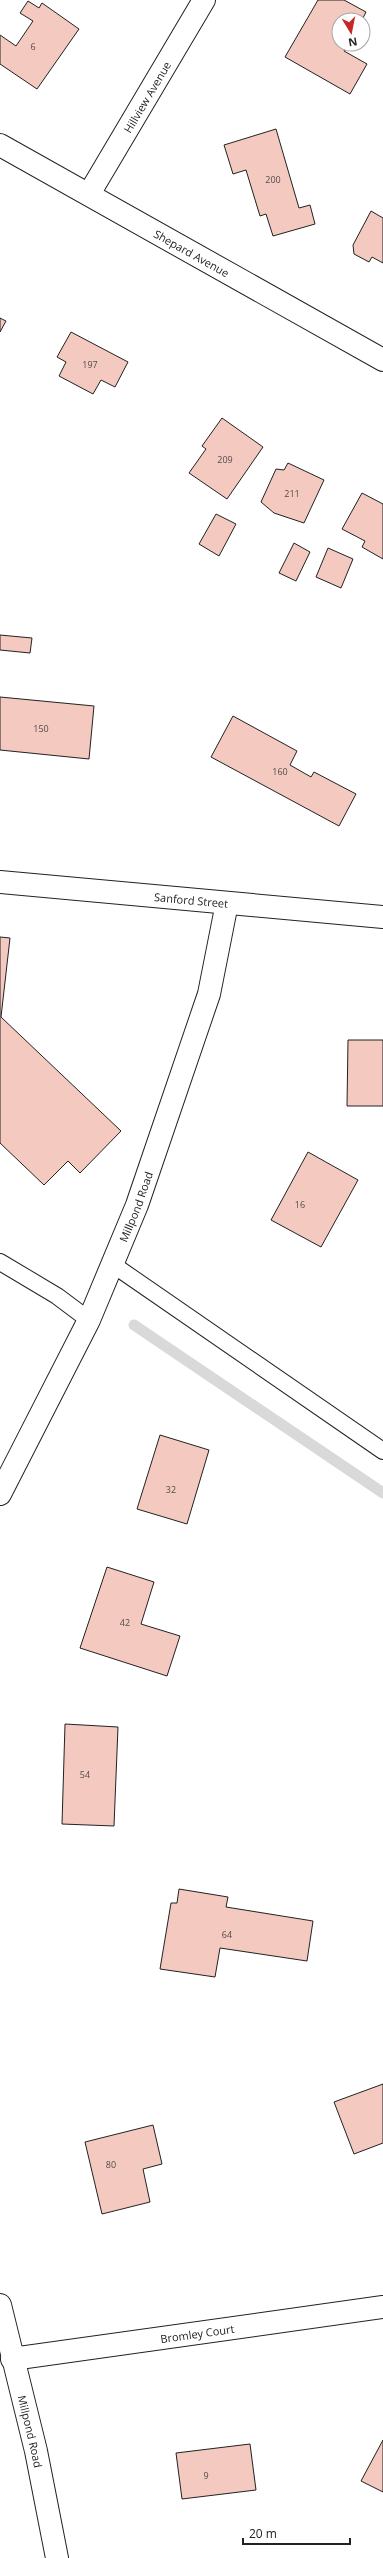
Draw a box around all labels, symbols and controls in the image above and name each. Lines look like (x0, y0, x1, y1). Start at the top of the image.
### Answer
north arrow (331, 12, 371, 52)
text: N (347, 34, 359, 51)
house number: 6 (30, 40, 36, 53)
street label: Hillview Avenue (120, 58, 174, 135)
house number: 200 (265, 173, 281, 186)
street label: Shepard Avenue (151, 226, 232, 280)
house number: 197 (82, 358, 98, 371)
house number: 209 (217, 453, 233, 466)
house number: 211 (284, 487, 300, 500)
house number: 150 (33, 722, 49, 735)
house number: 160 (272, 765, 288, 778)
street label: Sanford Street (154, 889, 229, 910)
street label: Millpond Road (115, 1169, 155, 1244)
house number: 16 (295, 1198, 305, 1211)
house number: 32 (166, 1483, 176, 1496)
house number: 42 (120, 1616, 130, 1629)
house number: 54 (80, 1768, 90, 1781)
house number: 64 (222, 1928, 232, 1941)
house number: 80 (106, 2158, 116, 2171)
street label: Bromley Court (159, 2320, 235, 2346)
street label: Millpond Road (15, 2393, 47, 2469)
house number: 9 (203, 2469, 209, 2482)
scale bar (243, 2520, 350, 2546)
text: 20 m (249, 2525, 277, 2542)

